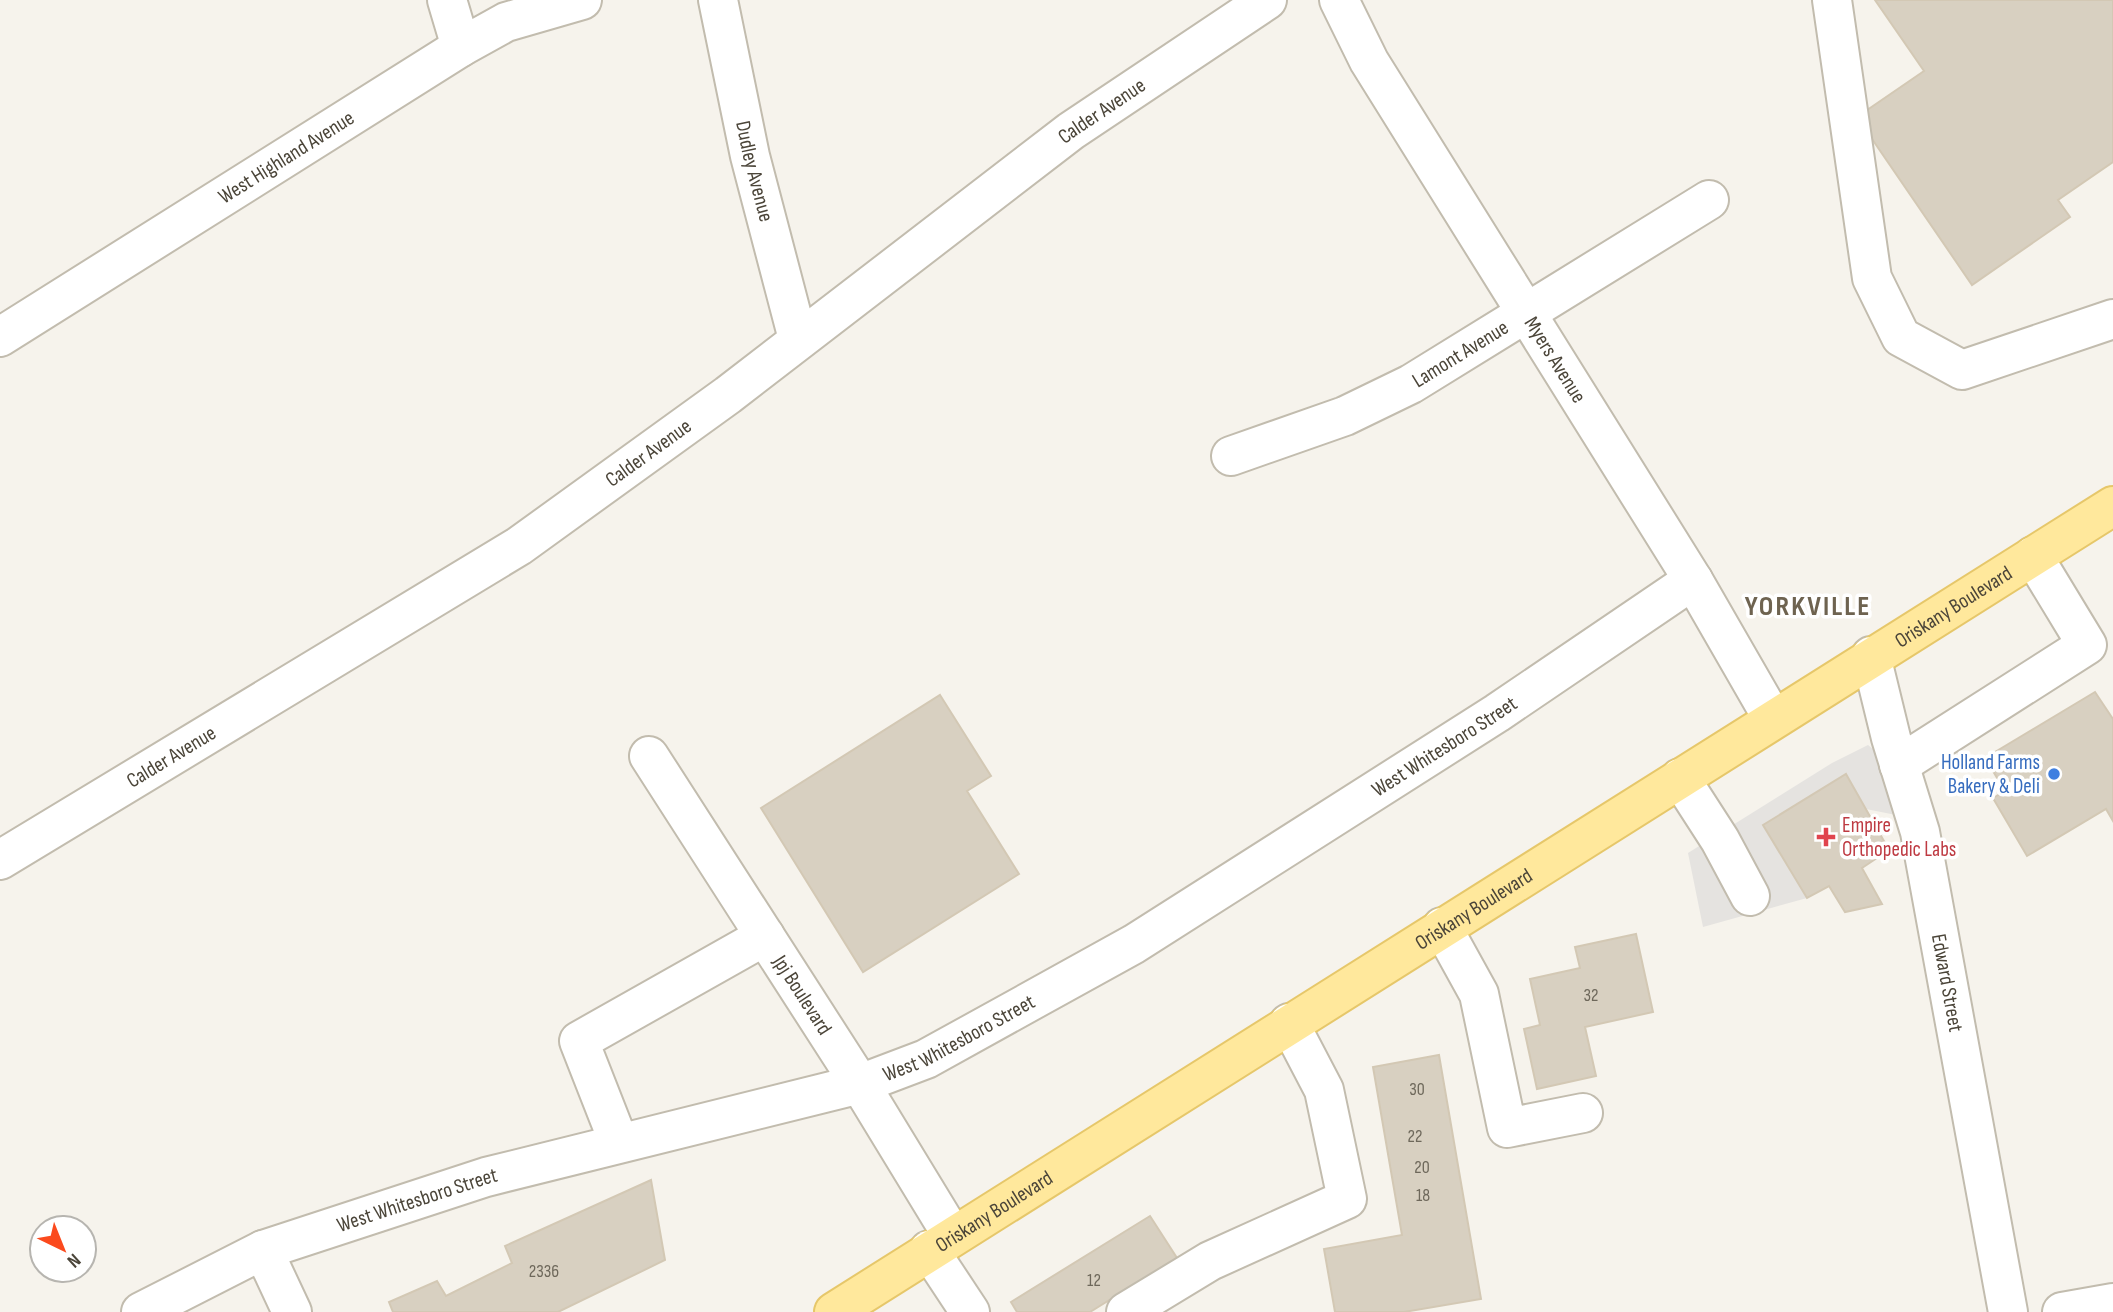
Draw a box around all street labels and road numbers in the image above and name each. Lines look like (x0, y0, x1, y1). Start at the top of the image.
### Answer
street label: Calder Avenue (1053, 72, 1150, 149)
street label: West Highland Avenue (214, 105, 359, 209)
street label: Dudley Avenue (731, 118, 779, 224)
street label: Myers Avenue (1519, 312, 1592, 407)
street label: Lamont Avenue (1408, 315, 1513, 393)
street label: Calder Avenue (600, 413, 696, 492)
street label: Oriskany Boulevard (1890, 560, 2017, 653)
street label: West Whitesboro Street (1367, 691, 1522, 802)
street label: Calder Avenue (122, 720, 220, 793)
street label: Oriskany Boulevard (1410, 863, 1537, 955)
street label: Edward Street (1926, 932, 1969, 1034)
street label: Jpj Boulevard (767, 950, 837, 1039)
street label: West Whitesboro Street (879, 989, 1039, 1087)
street label: West Whitesboro Street (334, 1162, 500, 1237)
street label: Oriskany Boulevard (931, 1165, 1057, 1257)

